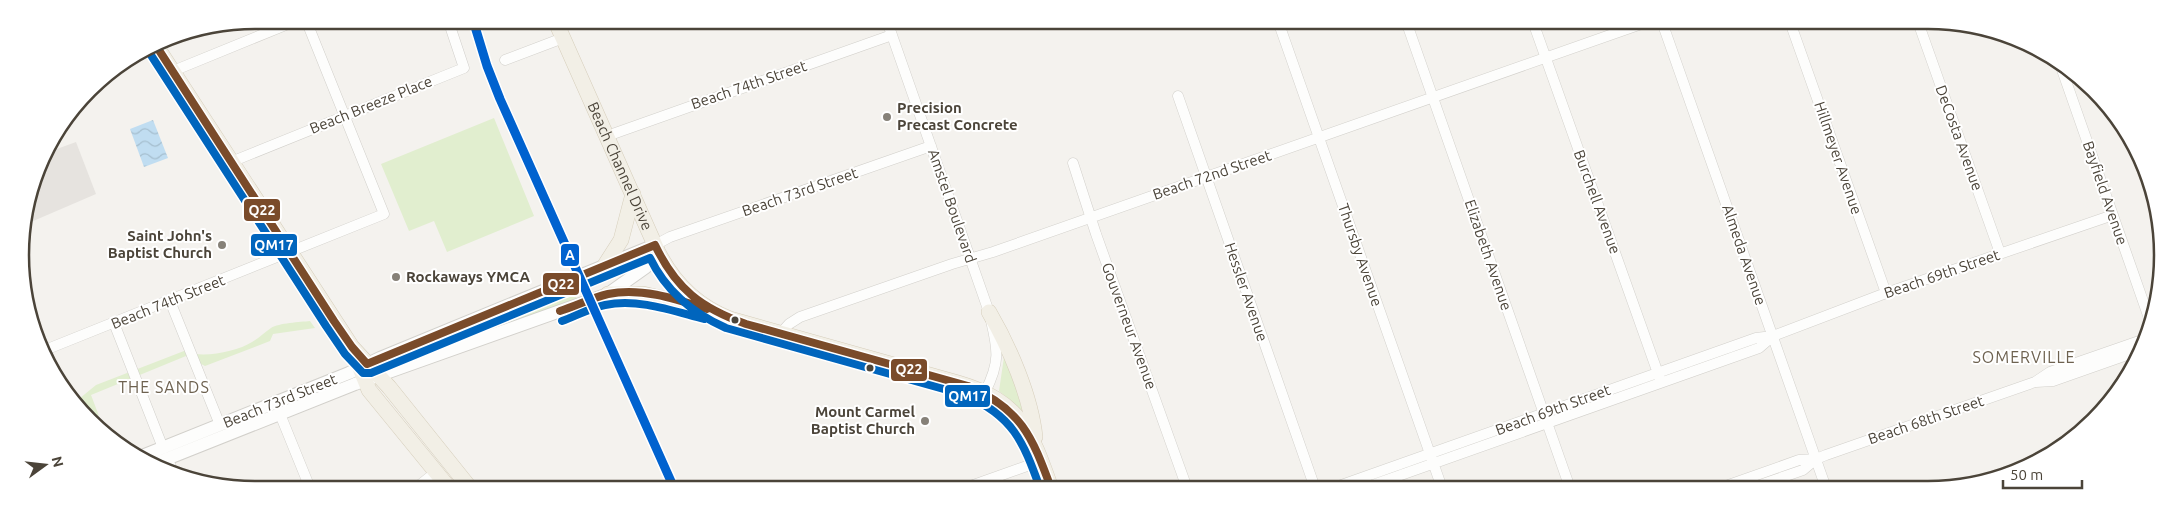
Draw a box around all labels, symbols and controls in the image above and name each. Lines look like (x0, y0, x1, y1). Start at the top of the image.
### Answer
street label: Beach 74th Street (689, 57, 809, 112)
street label: Beach Breeze Place (307, 72, 435, 137)
street label: DeCosta Avenue (1933, 83, 1986, 193)
street label: Beach Channel Drive (585, 99, 656, 233)
place label: Precision Precast Concrete (897, 99, 1018, 133)
street label: Hillmeyer Avenue (1811, 99, 1866, 217)
marker: Precision Precast Concrete (881, 111, 893, 123)
street label: Bayfield Avenue (2080, 139, 2131, 247)
street label: Beach 72nd Street (1150, 146, 1273, 203)
street label: Amstel Boulevard (925, 147, 980, 265)
street label: Burchell Avenue (1571, 148, 1624, 256)
street label: Beach 73rd Street (740, 164, 860, 219)
street label: Elizabeth Avenue (1462, 197, 1515, 312)
line badge: Q22 (243, 198, 281, 222)
street label: Thursby Avenue (1335, 201, 1386, 308)
text: Q22 (249, 202, 276, 218)
street label: Almeda Avenue (1719, 202, 1770, 307)
place label: Saint John's Baptist Church (108, 227, 212, 261)
line badge: QM17 (250, 233, 298, 257)
text: QM17 (254, 237, 294, 253)
marker: Saint John's Baptist Church (216, 239, 228, 251)
street label: Hessler Avenue (1222, 240, 1271, 344)
line badge: A (560, 243, 580, 267)
street label: Beach 69th Street (1882, 246, 2002, 301)
text: A (565, 247, 575, 263)
street label: Gouverneur Avenue (1099, 260, 1160, 391)
place label: Rockaways YMCA (406, 268, 530, 285)
street label: Beach 74th Street (108, 271, 227, 332)
marker: Rockaways YMCA (390, 271, 402, 283)
line badge: Q22 (542, 272, 580, 296)
text: Q22 (548, 276, 575, 292)
unlabelled marker (730, 315, 740, 325)
district label: SOMERVILLE (1972, 348, 2076, 366)
line badge: Q22 (890, 358, 928, 382)
text: Q22 (896, 361, 923, 377)
unlabelled marker (865, 363, 875, 373)
street label: Beach 73rd Street (220, 370, 339, 431)
district label: THE SANDS (118, 378, 210, 396)
street label: Beach 69th Street (1493, 381, 1613, 438)
line badge: QM17 (944, 384, 991, 408)
text: QM17 (948, 388, 988, 404)
street label: Beach 68th Street (1866, 392, 1986, 447)
place label: Mount Carmel Baptist Church (811, 403, 915, 437)
marker: Mount Carmel Baptist Church (919, 415, 931, 427)
north arrow (20, 440, 70, 490)
text: N (48, 455, 67, 469)
scale bar (2003, 458, 2082, 490)
text: 50 m (2010, 466, 2043, 483)

